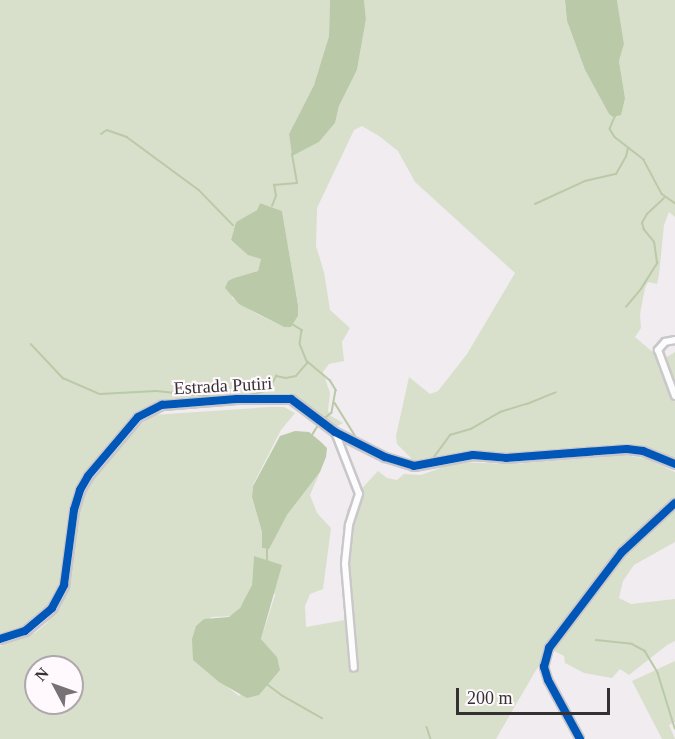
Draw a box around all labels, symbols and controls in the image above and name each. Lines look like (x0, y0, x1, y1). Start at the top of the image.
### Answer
street label: Estrada Putiri (173, 373, 273, 399)
north arrow (24, 655, 84, 715)
text: N (31, 664, 52, 684)
scale bar (459, 676, 614, 714)
text: 200 m (467, 688, 513, 708)

